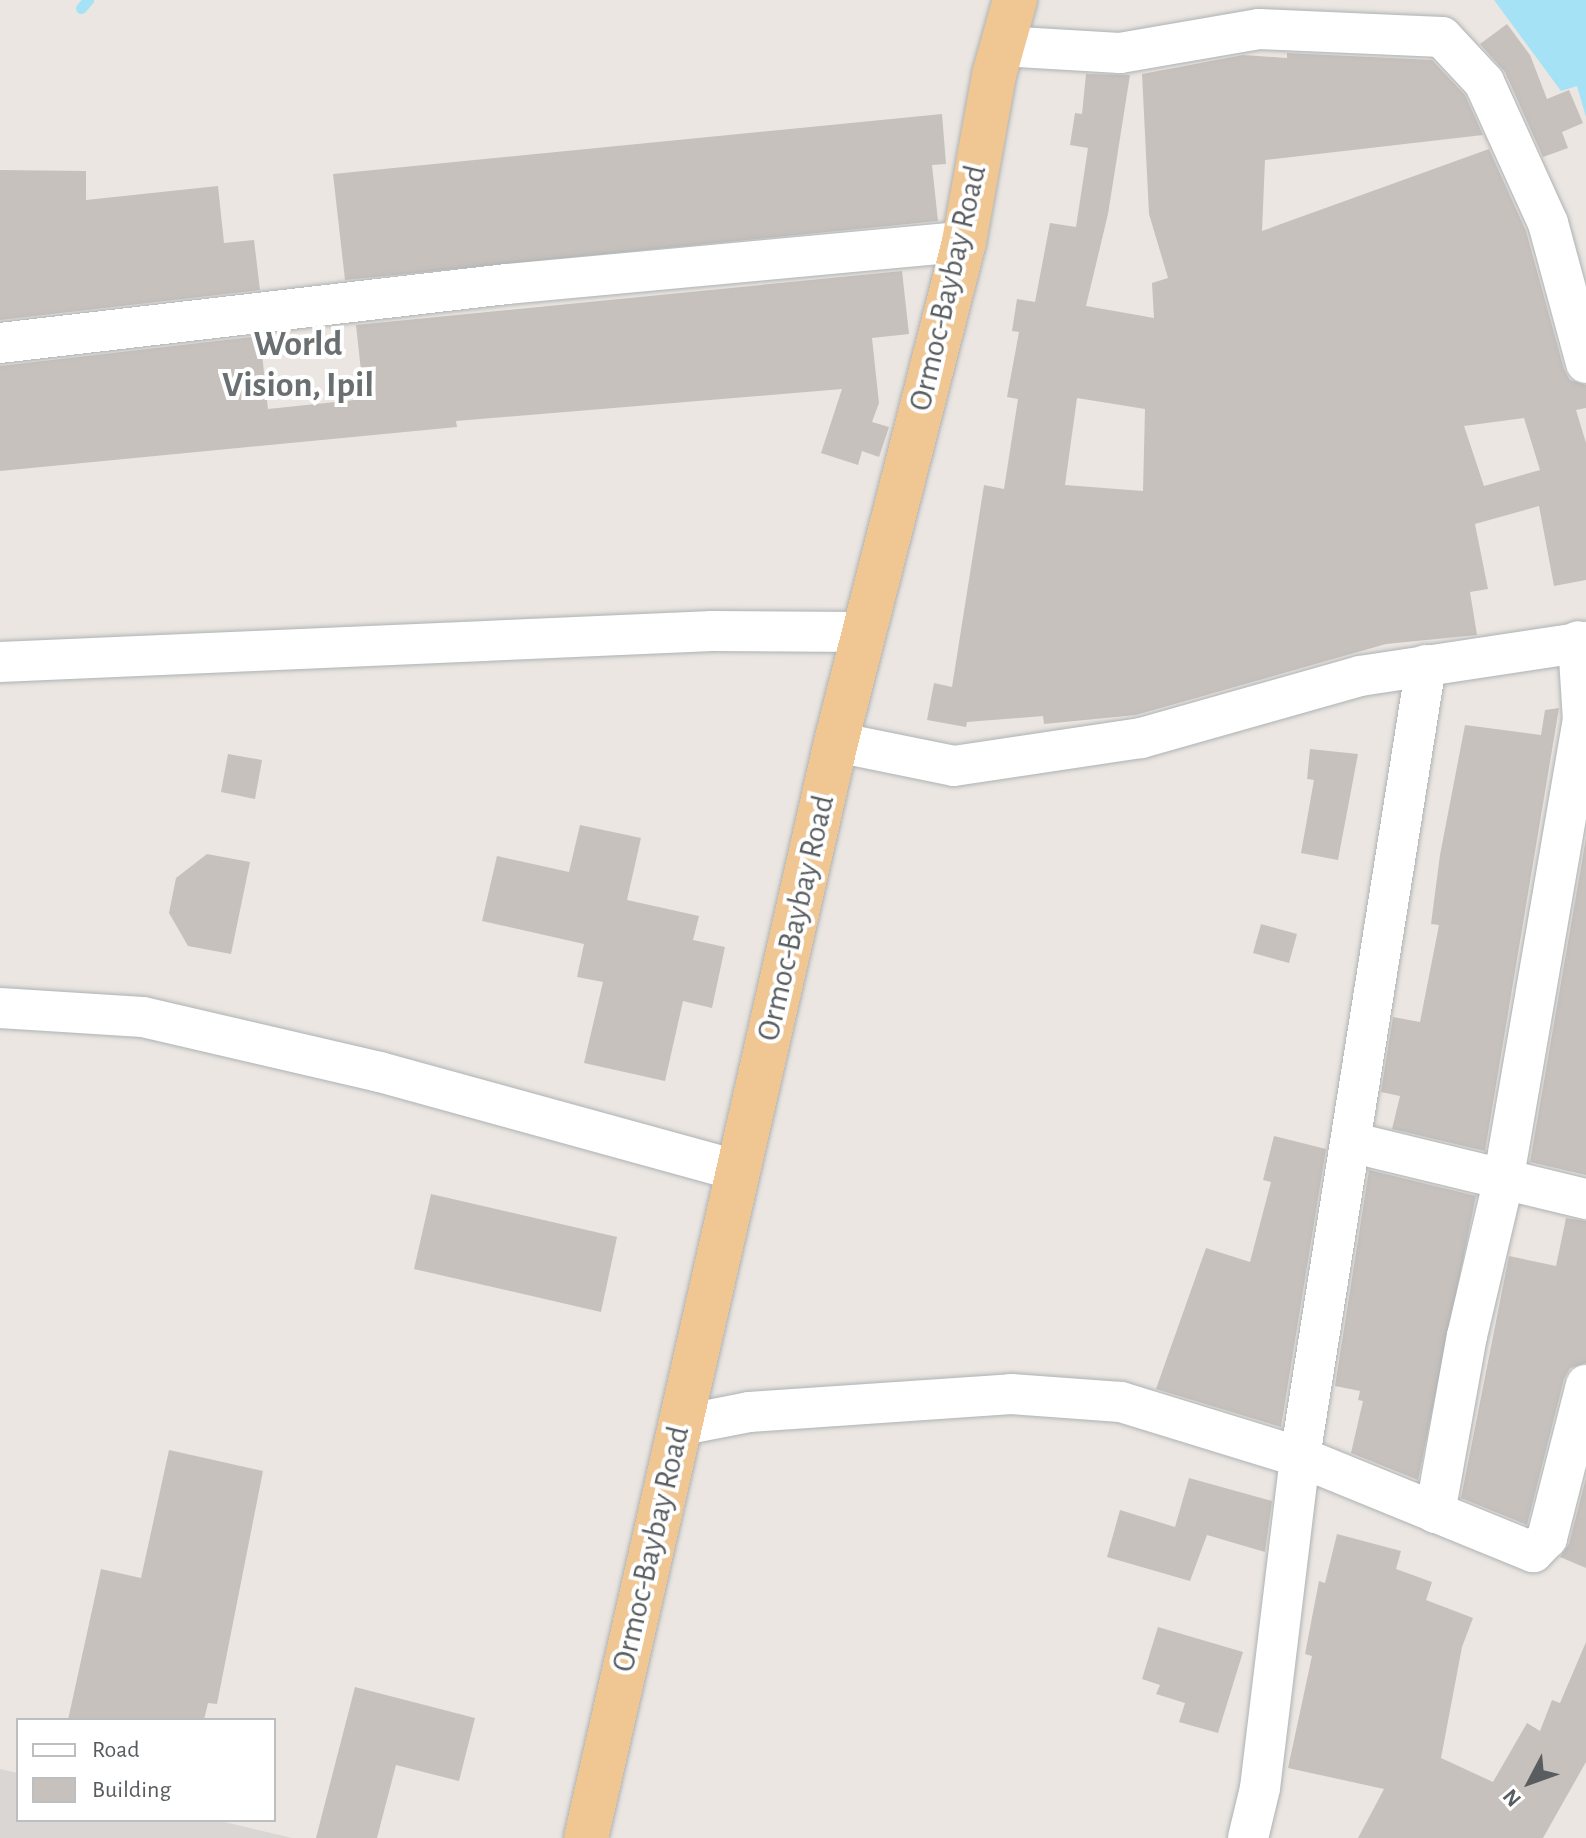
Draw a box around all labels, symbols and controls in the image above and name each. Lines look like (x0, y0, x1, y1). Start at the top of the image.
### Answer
street label: Ormoc-Baybay Road (901, 161, 995, 415)
district label: World Vision, Ipil (222, 322, 374, 407)
street label: Ormoc-Baybay Road (749, 791, 843, 1045)
street label: Ormoc-Baybay Road (604, 1422, 698, 1676)
legend (16, 1718, 276, 1822)
text: Road (92, 1738, 140, 1762)
north arrow (1490, 1742, 1570, 1822)
text: Building (92, 1778, 171, 1802)
text: N (1499, 1785, 1525, 1811)

